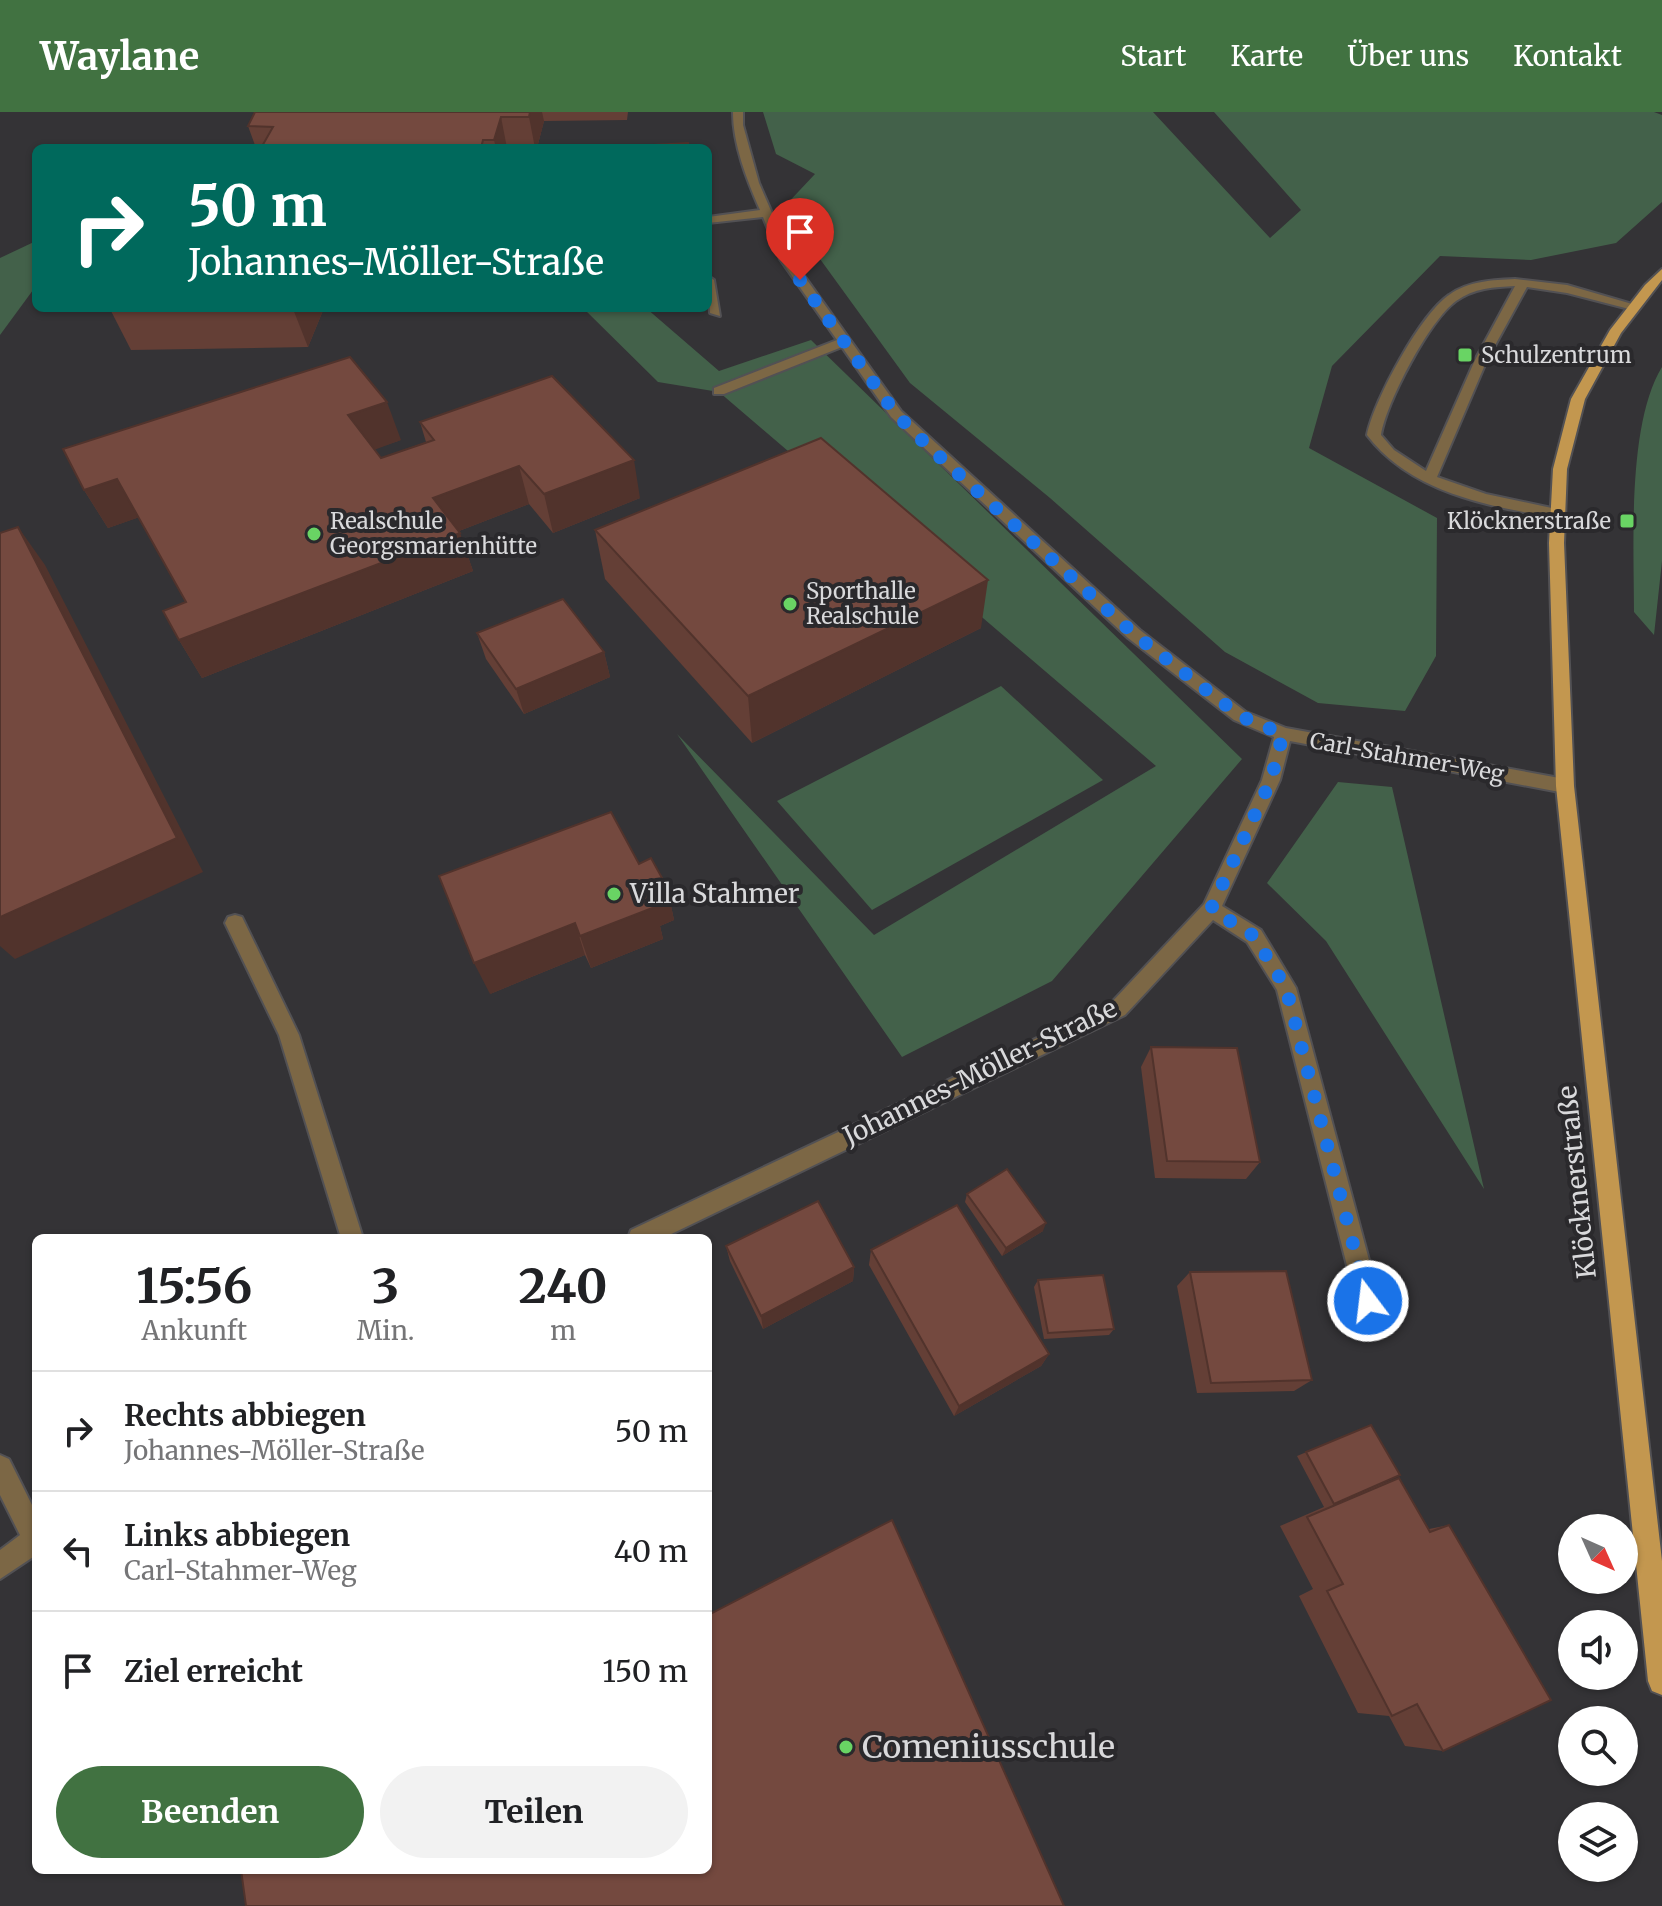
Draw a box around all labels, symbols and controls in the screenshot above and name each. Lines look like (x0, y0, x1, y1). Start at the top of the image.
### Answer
text: Waylane (40, 33, 199, 80)
text: Start (1120, 38, 1186, 74)
text: Karte (1230, 38, 1303, 74)
text: Über uns (1347, 38, 1469, 74)
text: Kontakt (1513, 38, 1622, 74)
text: 50 m (188, 171, 327, 241)
icon: right (56, 176, 160, 280)
pin (766, 198, 834, 280)
icon: arrive (778, 210, 822, 254)
text: Johannes-Möller-Straße (188, 240, 604, 285)
place label: Schulzentrum (1481, 341, 1632, 369)
marker: Schulzentrum (1456, 346, 1474, 364)
place label: Realschule Georgsmarienhütte (330, 507, 537, 560)
place label: Klöcknerstraße (1447, 507, 1611, 535)
marker: Klöcknerstraße (1618, 512, 1636, 530)
marker: Realschule Georgsmarienhütte (305, 525, 323, 543)
place label: Sporthalle Realschule (806, 577, 919, 630)
marker: Sporthalle Realschule (781, 595, 799, 613)
street label: Carl-Stahmer-Weg (1308, 726, 1506, 788)
place label: Villa Stahmer (629, 877, 800, 910)
marker: Villa Stahmer (605, 885, 623, 903)
street label: Johannes-Möller-Straße (837, 991, 1122, 1153)
street label: Klöcknerstraße (1550, 1084, 1603, 1280)
text: 15:56 (136, 1256, 252, 1316)
text: 3 (372, 1256, 399, 1316)
text: 240 (519, 1256, 608, 1316)
position arrow (1326, 1259, 1410, 1343)
text: Ankunft (142, 1314, 247, 1347)
text: Min. (357, 1314, 414, 1347)
text: m (550, 1314, 576, 1347)
text: Rechts abbiegen (124, 1396, 366, 1434)
icon: right (56, 1409, 100, 1453)
text: 50 m (615, 1412, 688, 1450)
text: Johannes-Möller-Straße (124, 1434, 425, 1467)
north arrow (1558, 1514, 1638, 1594)
map controls (1558, 1514, 1638, 1882)
text: Links abbiegen (124, 1516, 350, 1554)
icon: left (56, 1529, 100, 1573)
text: 40 m (614, 1532, 688, 1570)
text: Carl-Stahmer-Weg (124, 1554, 357, 1587)
button: sound (1558, 1610, 1638, 1690)
icon: arrive (56, 1649, 100, 1693)
text: Ziel erreicht (124, 1652, 303, 1690)
text: 150 m (602, 1652, 688, 1690)
button: search (1558, 1706, 1638, 1786)
place label: Comeniusschule (862, 1727, 1115, 1767)
marker: Comeniusschule (837, 1738, 855, 1756)
button: Beenden (56, 1766, 364, 1858)
button: Teilen (380, 1766, 688, 1858)
button: layers (1558, 1802, 1638, 1882)

